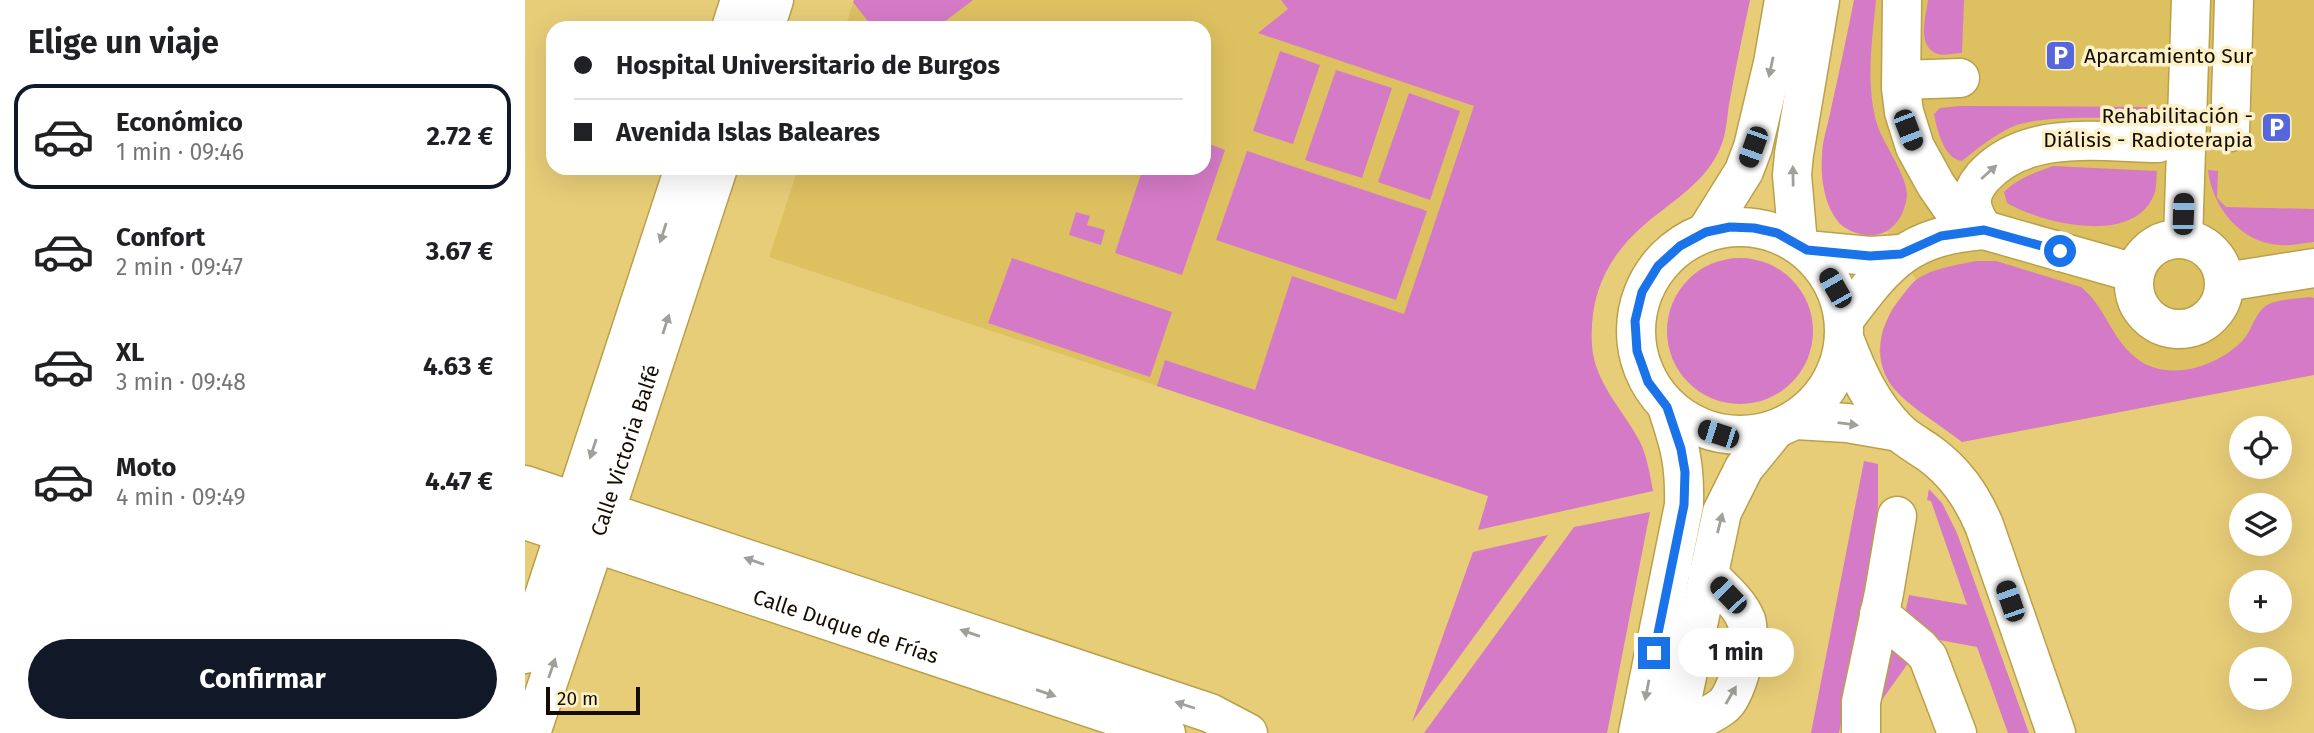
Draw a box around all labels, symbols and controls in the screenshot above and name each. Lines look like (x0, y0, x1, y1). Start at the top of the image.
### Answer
text: Elige un viaje (28, 23, 219, 61)
parking icon: Aparcamiento Sur (2044, 39, 2078, 73)
place label: Aparcamiento Sur (2084, 43, 2253, 69)
text: Hospital Universitario de Burgos (616, 50, 1000, 81)
one-way arrow (1766, 56, 1777, 78)
place label: Rehabilitación - Diálisis - Radioterapia (2043, 103, 2253, 153)
icon: car (32, 105, 95, 168)
text: Económico (116, 107, 243, 138)
car (1891, 107, 1926, 153)
parking icon: Rehabilitación - Diálisis - Radioterapia (2259, 111, 2293, 145)
text: Avenida Islas Baleares (616, 117, 880, 148)
text: 2.72 € (426, 121, 493, 152)
car (1736, 124, 1771, 170)
text: 1 min · 09:46 (116, 138, 244, 166)
one-way arrow (1980, 164, 1998, 180)
one-way arrow (1787, 165, 1799, 187)
car (2172, 193, 2195, 235)
icon: car (32, 220, 95, 283)
text: Confort (116, 222, 205, 253)
one-way arrow (657, 222, 668, 243)
route start (2044, 235, 2076, 267)
text: 3.67 € (426, 236, 493, 267)
text: 2 min · 09:47 (116, 253, 243, 281)
car (1816, 265, 1855, 311)
one-way arrow (662, 313, 672, 334)
icon: car (32, 335, 95, 398)
text: XL (116, 337, 144, 368)
text: 4.63 € (423, 351, 493, 382)
street label: Calle Victoria Balfé (585, 361, 666, 539)
text: 3 min · 09:48 (116, 368, 246, 396)
map controls (2229, 416, 2292, 710)
button: locate (2229, 416, 2292, 479)
car (1695, 418, 1742, 450)
one-way arrow (1837, 418, 1859, 429)
one-way arrow (587, 439, 598, 460)
icon: car (32, 450, 95, 513)
text: Moto (116, 452, 176, 483)
text: 4.47 € (425, 466, 493, 497)
text: 4 min · 09:49 (116, 483, 246, 511)
button: layers (2229, 493, 2292, 556)
one-way arrow (1715, 511, 1726, 533)
one-way arrow (743, 555, 764, 566)
button: + (2229, 570, 2292, 633)
car (1706, 573, 1751, 617)
car (1994, 578, 2027, 624)
street label: Calle Duque de Frías (750, 584, 942, 670)
one-way arrow (959, 628, 980, 638)
callout: 1 min (1679, 628, 1794, 678)
route end (1638, 637, 1670, 669)
text: 1 min (1708, 638, 1764, 666)
button: Confirmar (28, 639, 497, 719)
button: − (2229, 647, 2292, 710)
one-way arrow (548, 658, 558, 679)
one-way arrow (1641, 679, 1652, 701)
scale bar (546, 684, 641, 716)
one-way arrow (1725, 685, 1737, 704)
text: 20 m (557, 687, 598, 710)
one-way arrow (1035, 688, 1056, 698)
one-way arrow (1175, 700, 1196, 710)

